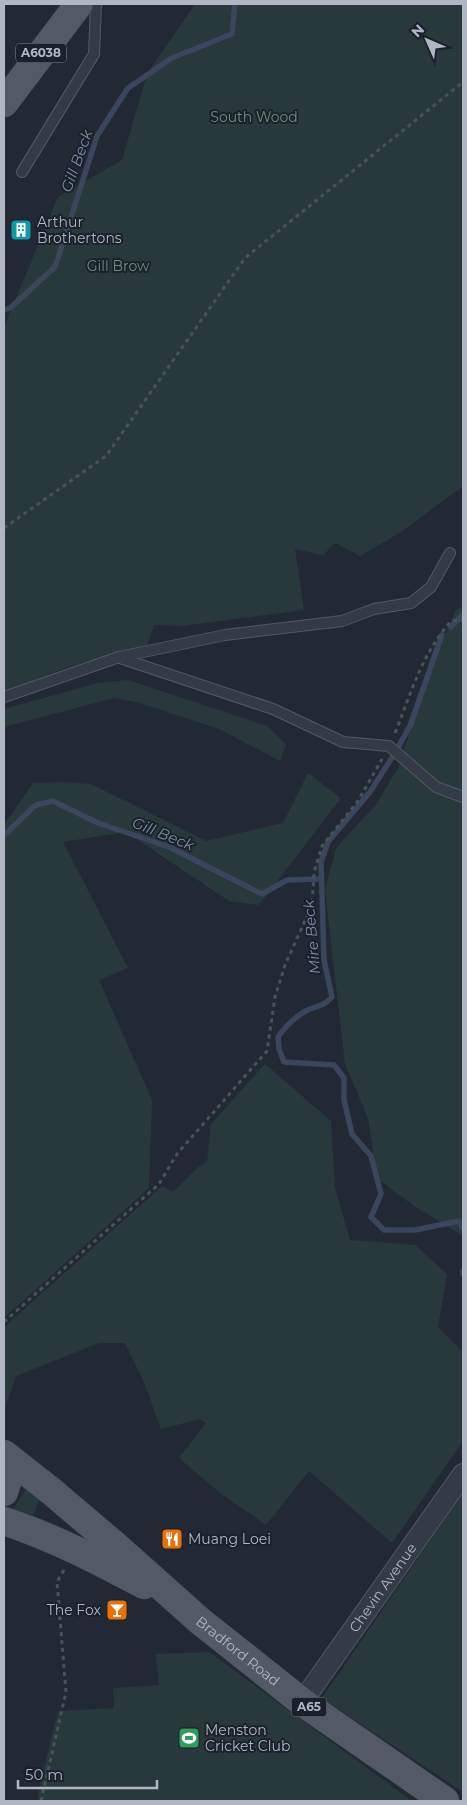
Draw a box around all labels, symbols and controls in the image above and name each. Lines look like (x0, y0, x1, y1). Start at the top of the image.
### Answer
north arrow (402, 15, 452, 65)
text: N (407, 20, 428, 41)
road number: A6038 (16, 44, 66, 62)
park label: South Wood (210, 108, 298, 126)
water label: Gill Beck (56, 126, 97, 195)
place label: Arthur Brothertons (37, 213, 122, 247)
building icon: Arthur Brothertons (9, 218, 33, 242)
park label: Gill Brow (87, 257, 150, 275)
water label: Gill Beck (129, 813, 198, 855)
water label: Mire Beck (299, 898, 324, 975)
restaurant icon: Muang Loei (160, 1527, 184, 1551)
place label: Muang Loei (188, 1530, 271, 1548)
street label: Chevin Avenue (345, 1539, 420, 1636)
bar icon: The Fox (105, 1598, 129, 1622)
place label: The Fox (47, 1601, 102, 1619)
street label: Bradford Road (192, 1612, 283, 1690)
road number: A65 (292, 1698, 326, 1716)
place label: Menston Cricket Club (205, 1721, 290, 1755)
sports icon: Menston Cricket Club (177, 1726, 201, 1750)
scale bar (18, 1758, 156, 1790)
text: 50 m (25, 1765, 63, 1784)

